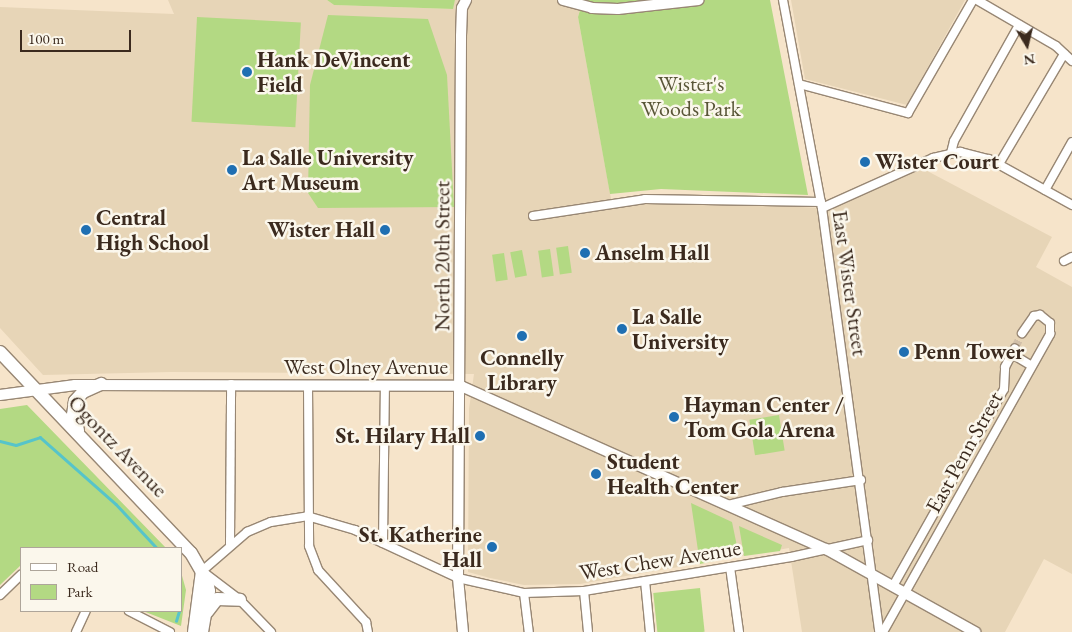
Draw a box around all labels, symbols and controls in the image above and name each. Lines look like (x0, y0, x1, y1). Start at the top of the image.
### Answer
scale bar (22, 20, 134, 52)
north arrow (1002, 20, 1052, 70)
text: 100 m (28, 29, 64, 48)
place label: Hank DeVincent Field (257, 46, 410, 98)
text: N (1022, 50, 1036, 70)
marker: Hank DeVincent Field (241, 66, 253, 78)
park label: Wister's Woods Park (641, 70, 741, 122)
place label: La Salle University Art Museum (242, 144, 414, 195)
place label: Wister Court (875, 149, 999, 175)
marker: Wister Court (859, 156, 871, 168)
marker: La Salle University Art Museum (226, 164, 238, 176)
street label: North 20th Street (429, 181, 455, 331)
place label: Central High School (96, 204, 209, 255)
street label: East Wister Street (827, 208, 873, 358)
place label: Wister Hall (267, 217, 375, 243)
marker: Central High School (80, 224, 92, 236)
marker: Wister Hall (379, 224, 391, 236)
place label: Anselm Hall (595, 240, 709, 266)
marker: Anselm Hall (579, 247, 591, 259)
place label: La Salle University (632, 303, 729, 354)
marker: La Salle University (616, 323, 628, 335)
marker: Connelly Library (516, 330, 528, 342)
place label: Penn Tower (914, 339, 1024, 365)
place label: Connelly Library (480, 344, 564, 396)
marker: Penn Tower (898, 346, 910, 358)
street label: West Olney Avenue (284, 354, 448, 380)
street label: East Penn Street (920, 387, 1008, 517)
street label: Ogontz Avenue (63, 389, 173, 503)
place label: Hayman Center / Tom Gola Arena (684, 391, 844, 442)
marker: Hayman Center / Tom Gola Arena (668, 411, 680, 423)
place label: St. Hilary Hall (336, 423, 470, 449)
marker: St. Hilary Hall (474, 430, 486, 442)
place label: Student Health Center (607, 448, 738, 500)
marker: Student Health Center (589, 467, 603, 481)
place label: St. Katherine Hall (359, 521, 482, 572)
street label: West Chew Avenue (577, 534, 743, 586)
marker: St. Katherine Hall (486, 541, 498, 553)
legend (20, 547, 182, 612)
text: Road (67, 557, 98, 576)
text: Park (67, 582, 93, 601)

